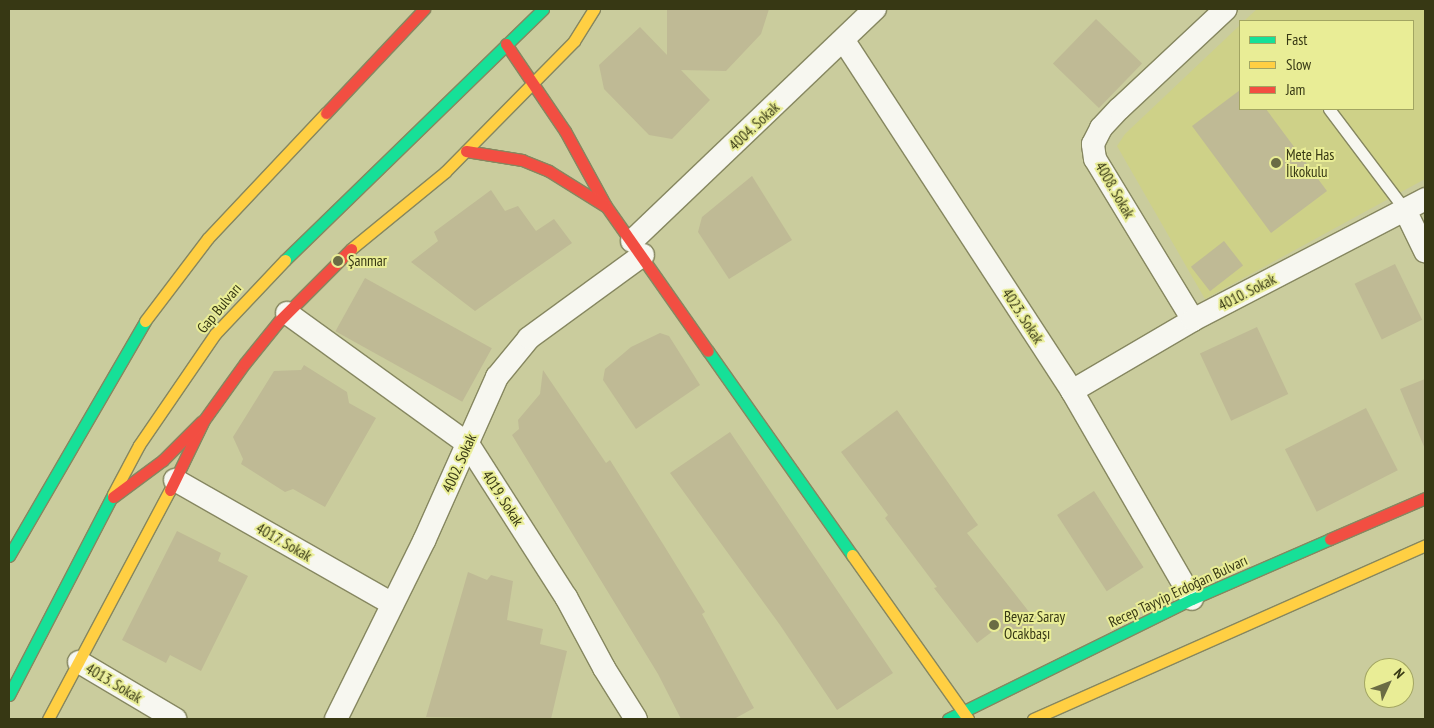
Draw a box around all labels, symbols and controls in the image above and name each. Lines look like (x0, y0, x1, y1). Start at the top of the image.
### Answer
legend (1239, 20, 1414, 110)
text: Fast (1286, 30, 1307, 49)
text: Slow (1286, 55, 1311, 74)
text: Jam (1286, 80, 1305, 99)
street label: 4004. Sokak (725, 98, 783, 154)
place label: Mete Has İlkokulu (1286, 145, 1334, 180)
marker: Mete Has İlkokulu (1270, 157, 1282, 169)
street label: 4008. Sokak (1091, 158, 1139, 222)
place label: Şanmar (348, 252, 387, 270)
marker: Şanmar (332, 255, 344, 267)
street label: 4010. Sokak (1215, 270, 1279, 314)
street label: Gap Bulvarı (193, 279, 245, 337)
street label: 4023. Sokak (998, 285, 1048, 347)
street label: 4002. Sokak (438, 430, 480, 496)
street label: 4019. Sokak (478, 467, 528, 529)
street label: 4017. Sokak (253, 519, 315, 565)
street label: Recep Tayyip Erdoğan Bulvarı (1106, 551, 1250, 631)
place label: Beyaz Saray Ocakbaşı (1004, 607, 1065, 642)
marker: Beyaz Saray Ocakbaşı (988, 619, 1000, 631)
north arrow (1364, 658, 1414, 708)
street label: 4013. Sokak (82, 659, 146, 707)
text: N (1390, 665, 1408, 682)

